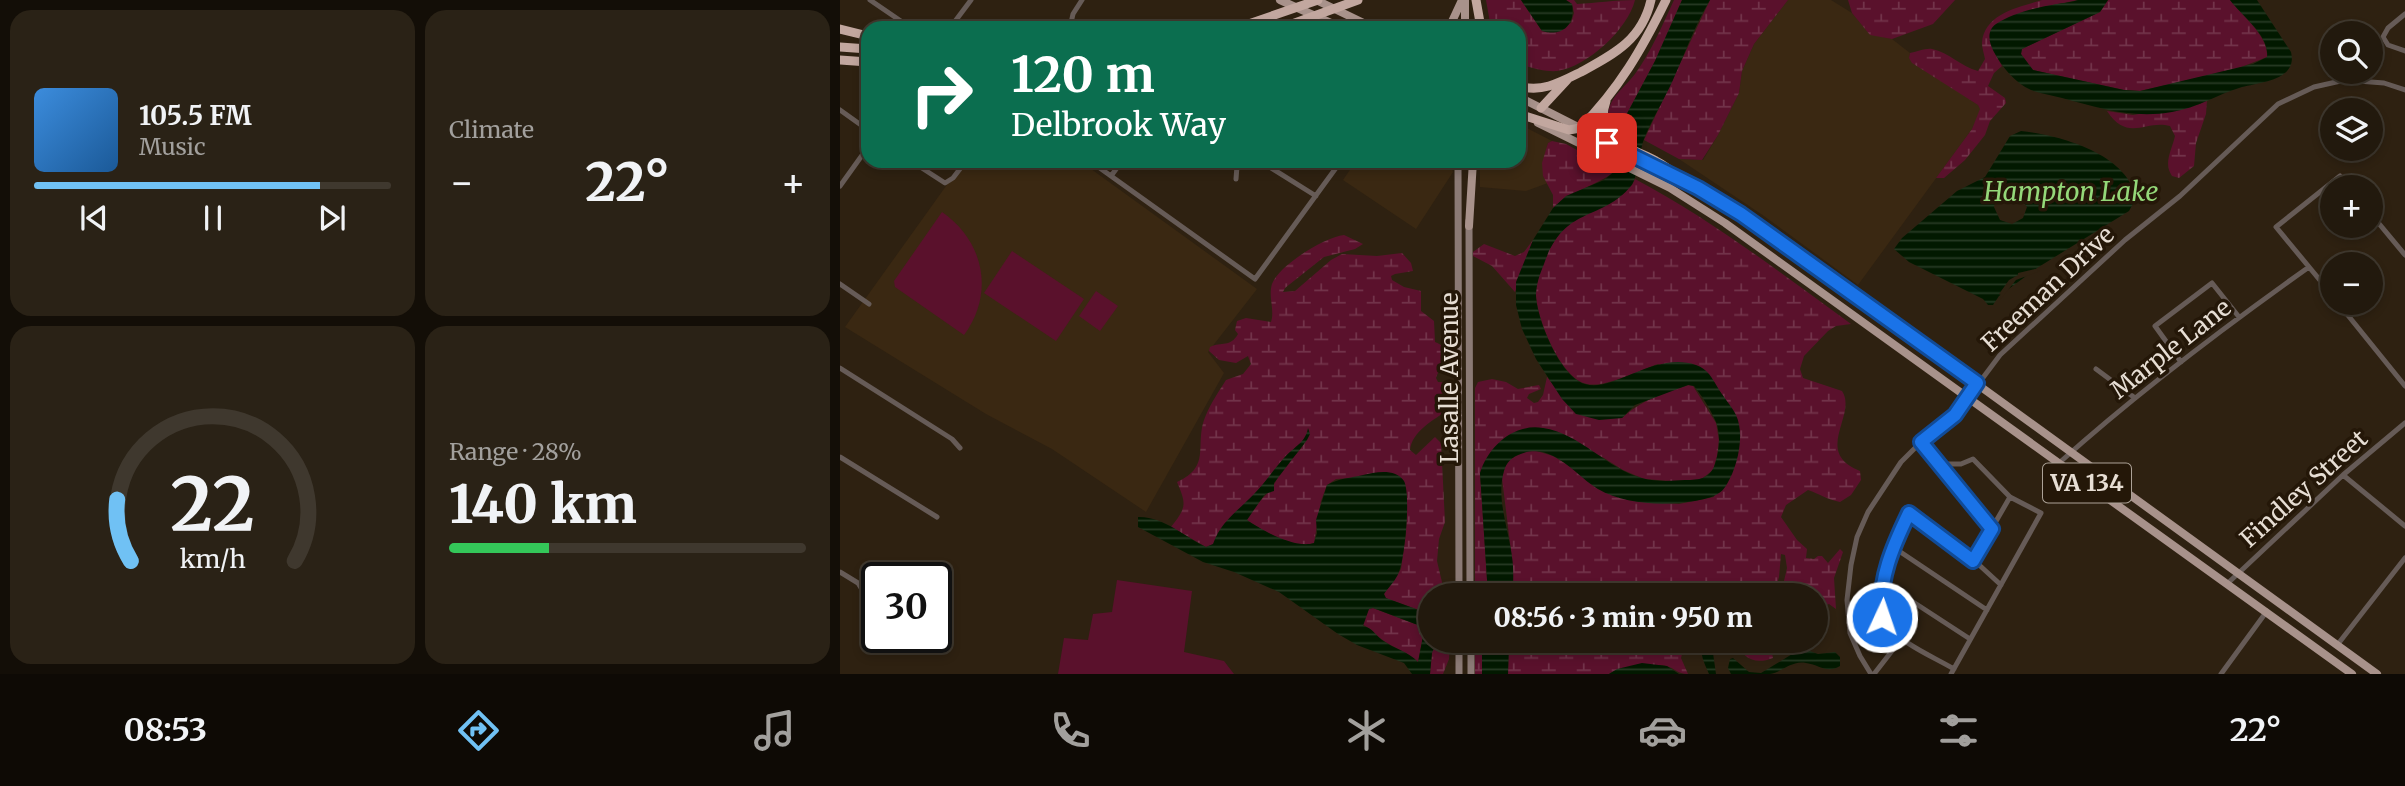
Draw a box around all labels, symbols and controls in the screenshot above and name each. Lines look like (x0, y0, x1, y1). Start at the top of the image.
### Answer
map controls (2320, 21, 2383, 315)
button: search (2320, 21, 2383, 84)
text: 120 m (1011, 44, 1155, 105)
icon: right (896, 49, 987, 140)
button: layers (2320, 98, 2383, 161)
text: 105.5 FM (139, 99, 252, 132)
text: Delbrook Way (1011, 105, 1226, 145)
pin (1577, 113, 1637, 173)
text: Climate (449, 115, 534, 144)
icon: arrive (1588, 124, 1626, 162)
text: Music (139, 132, 206, 161)
text: 22° (585, 150, 670, 215)
text: − (449, 159, 474, 206)
text: + (781, 159, 806, 206)
water label: Hampton Lake (1983, 175, 2158, 208)
button: + (2320, 175, 2383, 238)
icon: previous (75, 199, 113, 237)
icon: pause (194, 199, 232, 237)
icon: next (313, 199, 351, 237)
street label: Freeman Drive (1975, 219, 2121, 358)
button: − (2320, 252, 2383, 315)
street label: Lasalle Avenue (1434, 292, 1465, 464)
street label: Marple Lane (2104, 292, 2237, 405)
street label: Findley Street (2233, 423, 2374, 554)
text: Range · 28% (449, 437, 582, 466)
text: 22 (170, 459, 255, 551)
road number: VA 134 (2043, 463, 2131, 503)
text: 140 km (449, 472, 637, 537)
text: km/h (179, 543, 246, 575)
speed limit sign: 30 (861, 562, 952, 653)
position arrow (1845, 580, 1919, 654)
text: 08:56 · 3 min · 950 m (1493, 601, 1753, 634)
icon: directions (454, 706, 503, 755)
icon: music (750, 706, 799, 755)
icon: phone (1046, 706, 1095, 755)
icon: climate (1342, 706, 1391, 755)
icon: car (1638, 706, 1687, 755)
icon: filters (1934, 706, 1983, 755)
text: 08:53 (123, 710, 207, 750)
text: 22° (2230, 710, 2282, 750)

